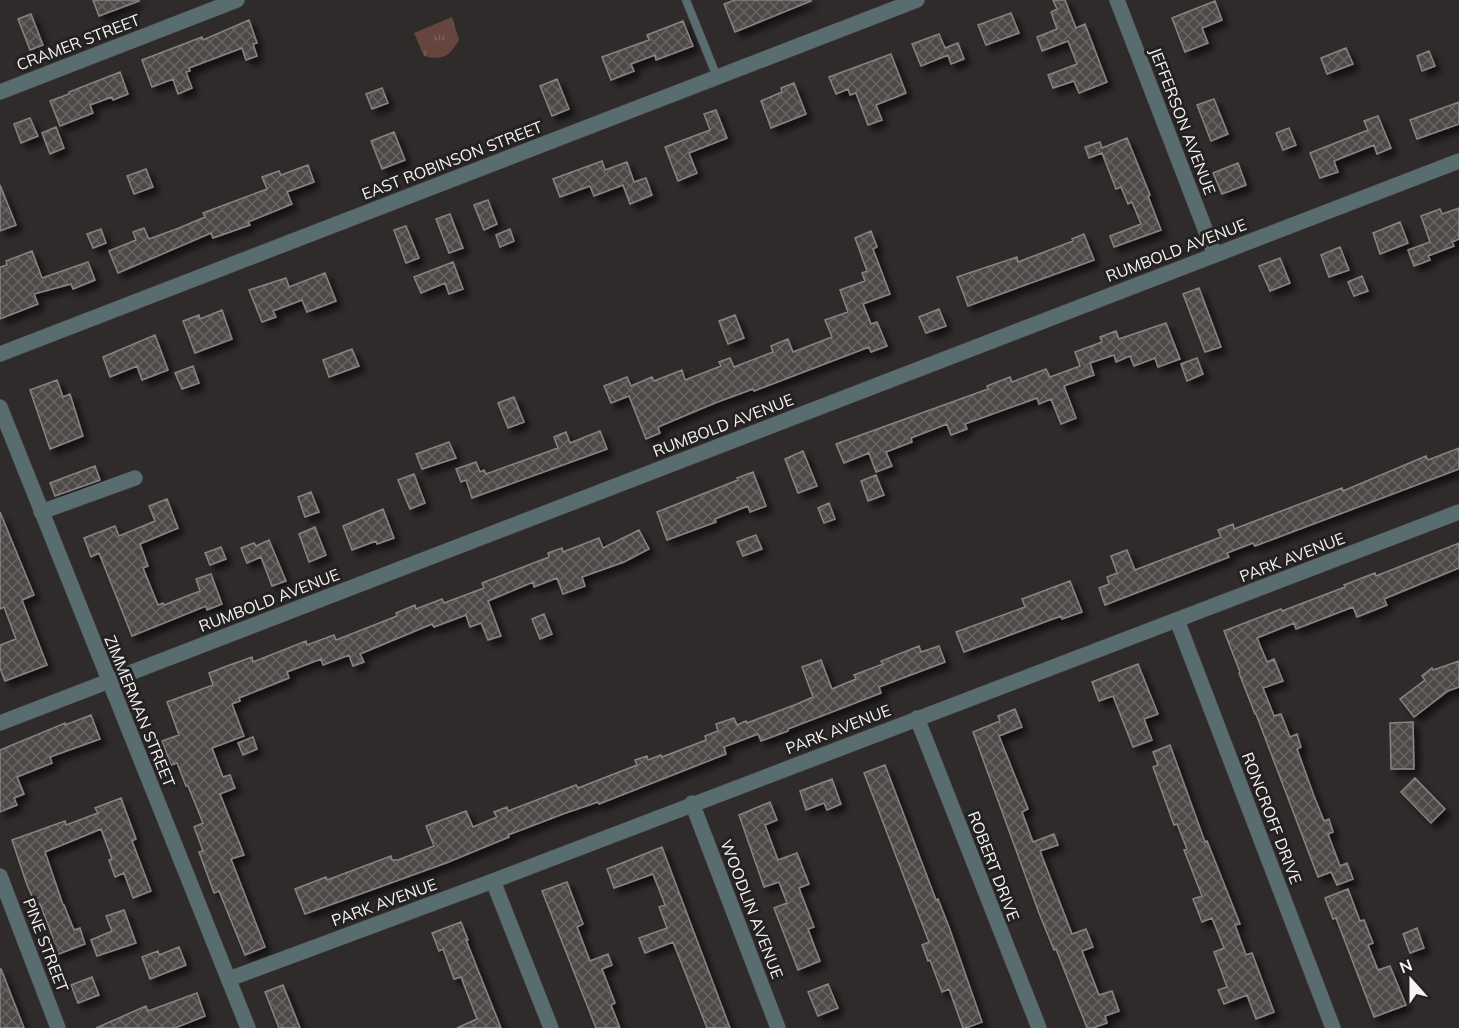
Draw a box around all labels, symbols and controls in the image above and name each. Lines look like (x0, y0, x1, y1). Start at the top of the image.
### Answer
street label: CRAMER STREET (13, 9, 143, 75)
street label: JEFFERSON AVENUE (1146, 45, 1220, 197)
street label: EAST ROBINSON STREET (359, 116, 545, 204)
street label: RUMBOLD AVENUE (1103, 214, 1249, 286)
street label: RUMBOLD AVENUE (650, 389, 796, 461)
street label: PARK AVENUE (1237, 528, 1347, 586)
street label: RUMBOLD AVENUE (196, 564, 342, 636)
street label: ZIMMERMAN STREET (100, 632, 180, 790)
street label: PARK AVENUE (783, 700, 893, 758)
street label: RONCROFF DRIVE (1238, 749, 1306, 887)
street label: ROBERT DRIVE (964, 808, 1024, 924)
street label: WOODLIN AVENUE (716, 836, 788, 982)
street label: PARK AVENUE (328, 874, 440, 930)
street label: PINE STREET (19, 895, 73, 995)
north arrow (1381, 950, 1441, 1010)
text: N (1396, 954, 1415, 977)

